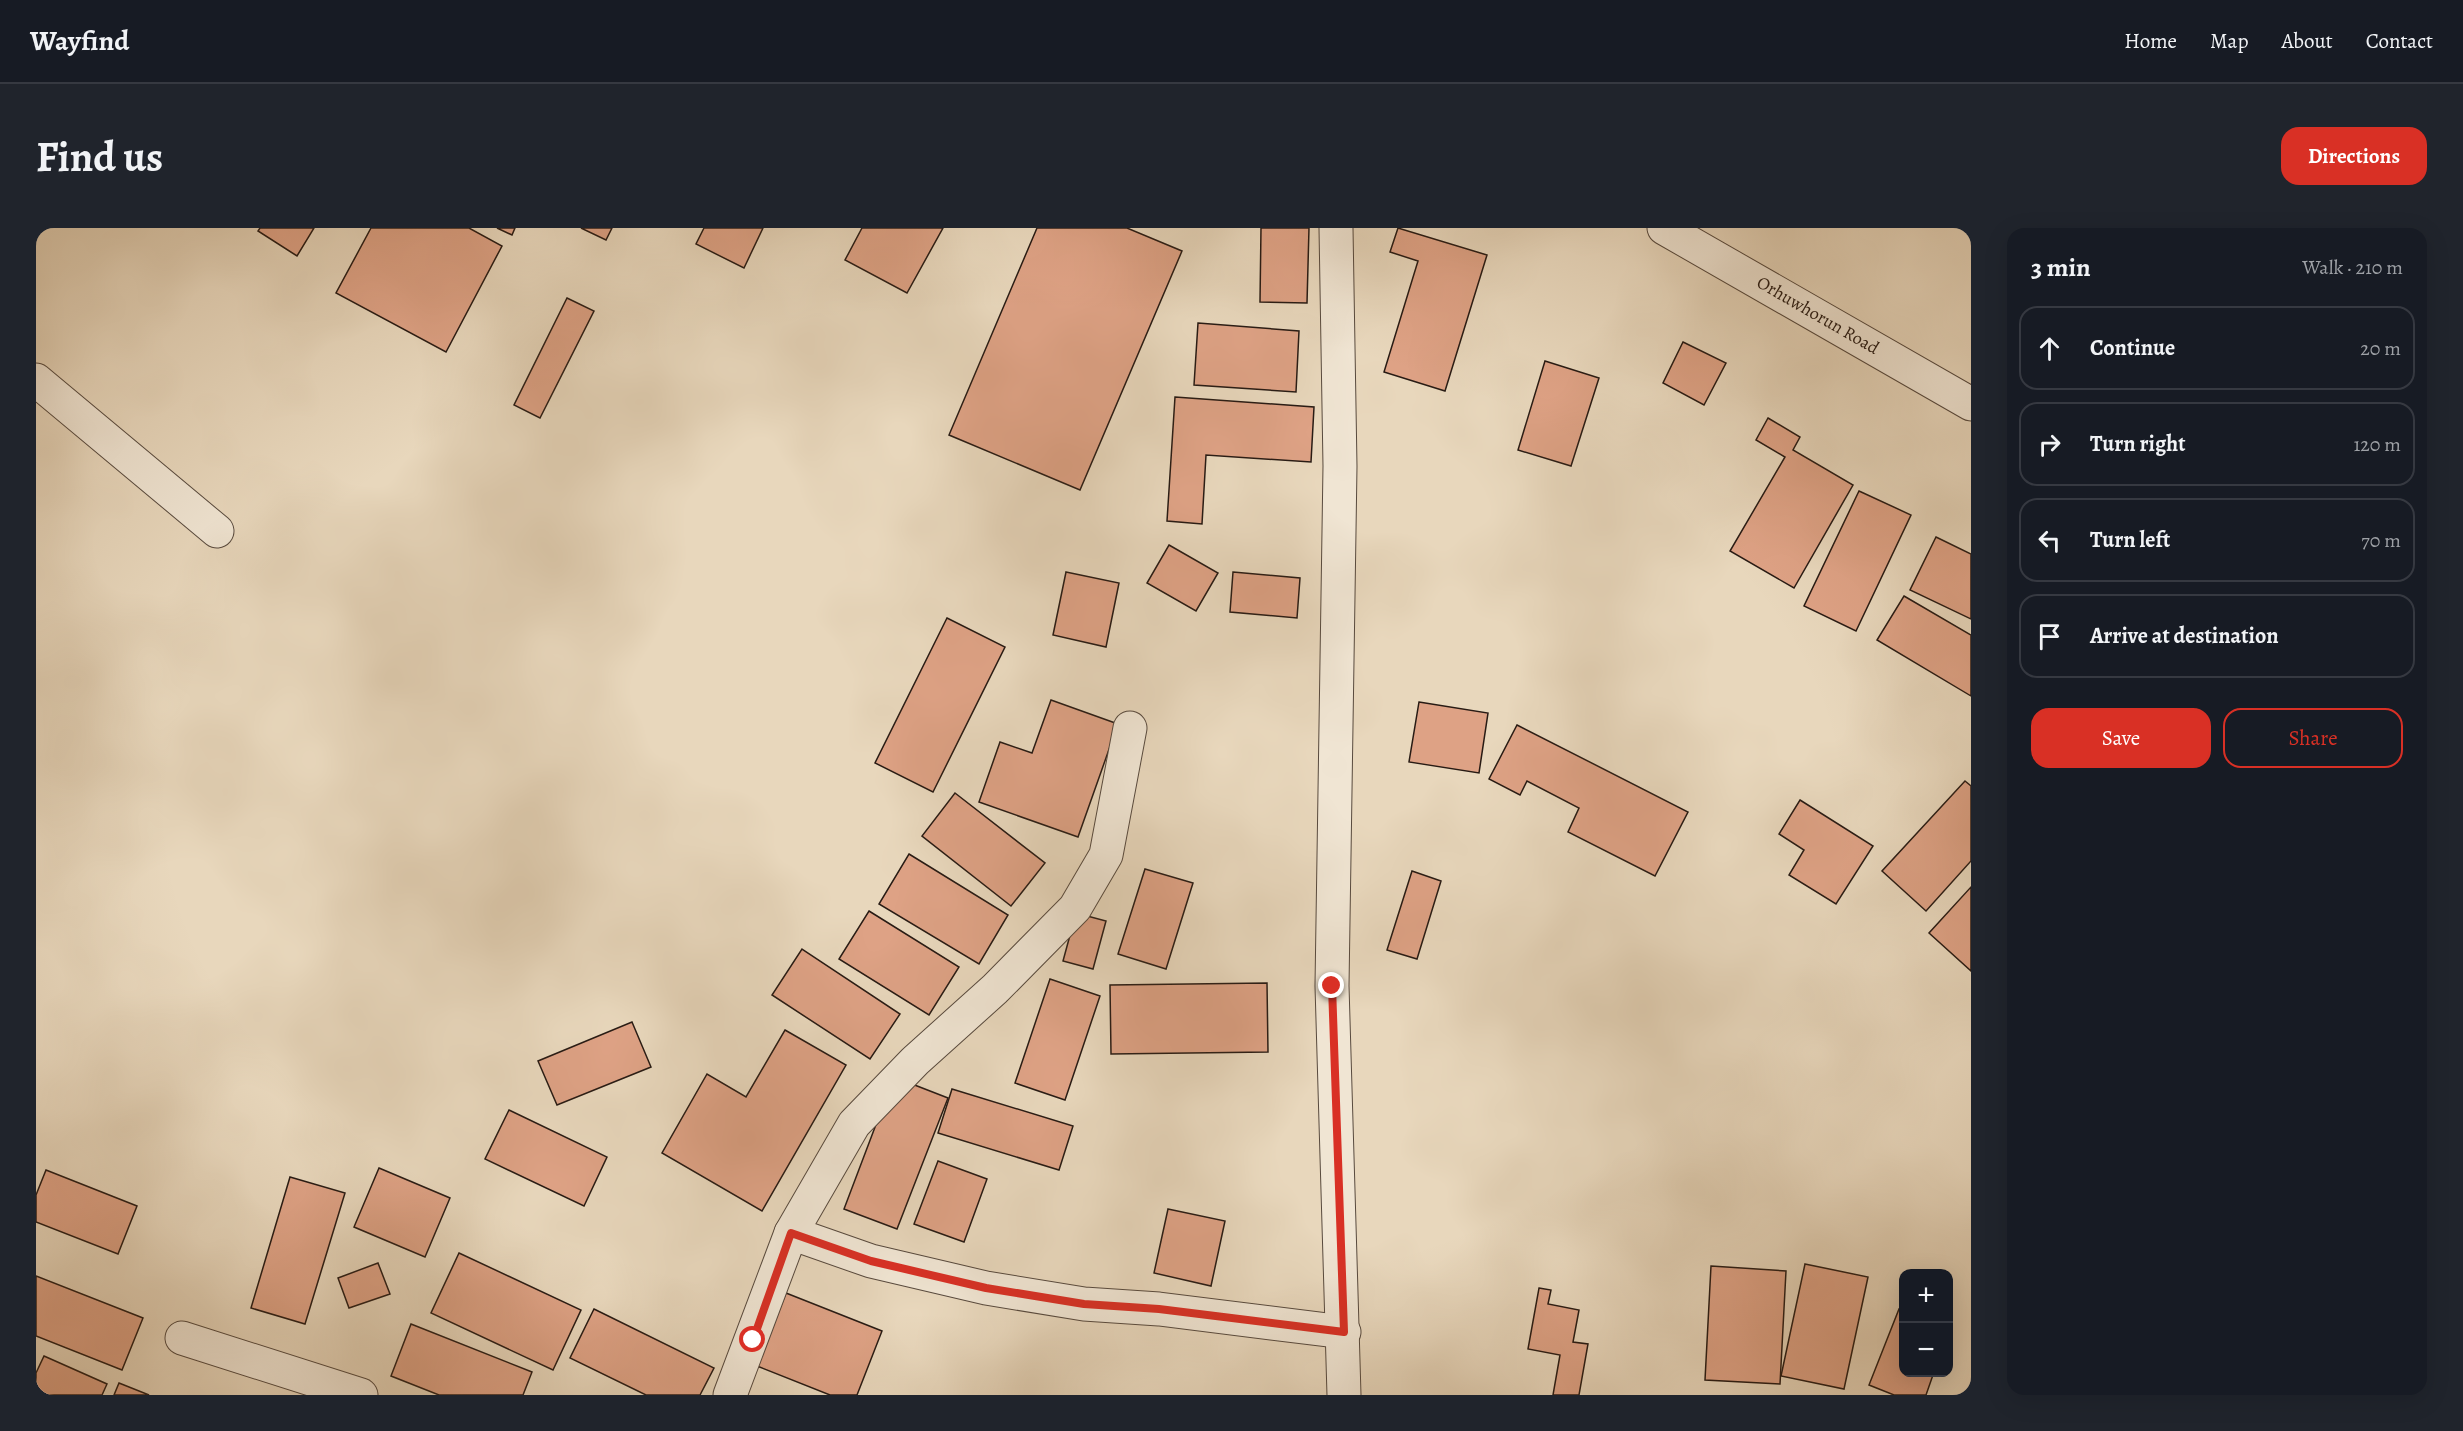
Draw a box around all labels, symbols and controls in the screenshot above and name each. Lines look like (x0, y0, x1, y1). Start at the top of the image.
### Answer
text: Wayfind (30, 22, 129, 60)
text: Home (2124, 27, 2177, 55)
text: Map (2210, 27, 2248, 55)
text: About (2281, 27, 2333, 55)
text: Contact (2366, 27, 2433, 55)
button: Directions (2281, 127, 2427, 185)
text: Find us (36, 128, 163, 185)
text: 3 min (2031, 250, 2091, 285)
text: Walk · 210 m (2302, 254, 2403, 281)
street label: Orhuwhorun Road (1752, 270, 1884, 360)
icon: ahead (2033, 332, 2066, 365)
text: Continue (2090, 333, 2175, 363)
text: 20 m (2360, 335, 2401, 362)
icon: right (2033, 428, 2066, 461)
text: Turn right (2090, 429, 2186, 459)
text: 120 m (2353, 431, 2401, 458)
icon: left (2033, 524, 2066, 557)
text: Turn left (2090, 525, 2170, 555)
text: 70 m (2361, 527, 2401, 554)
icon: arrive (2033, 620, 2066, 653)
text: Arrive at destination (2090, 621, 2279, 651)
button: Save (2031, 708, 2211, 768)
button: Share (2223, 708, 2403, 768)
route end (1318, 972, 1344, 998)
map controls (1899, 1269, 1953, 1377)
button: + (1899, 1269, 1953, 1323)
button: − (1899, 1323, 1953, 1377)
route start (739, 1326, 765, 1352)

